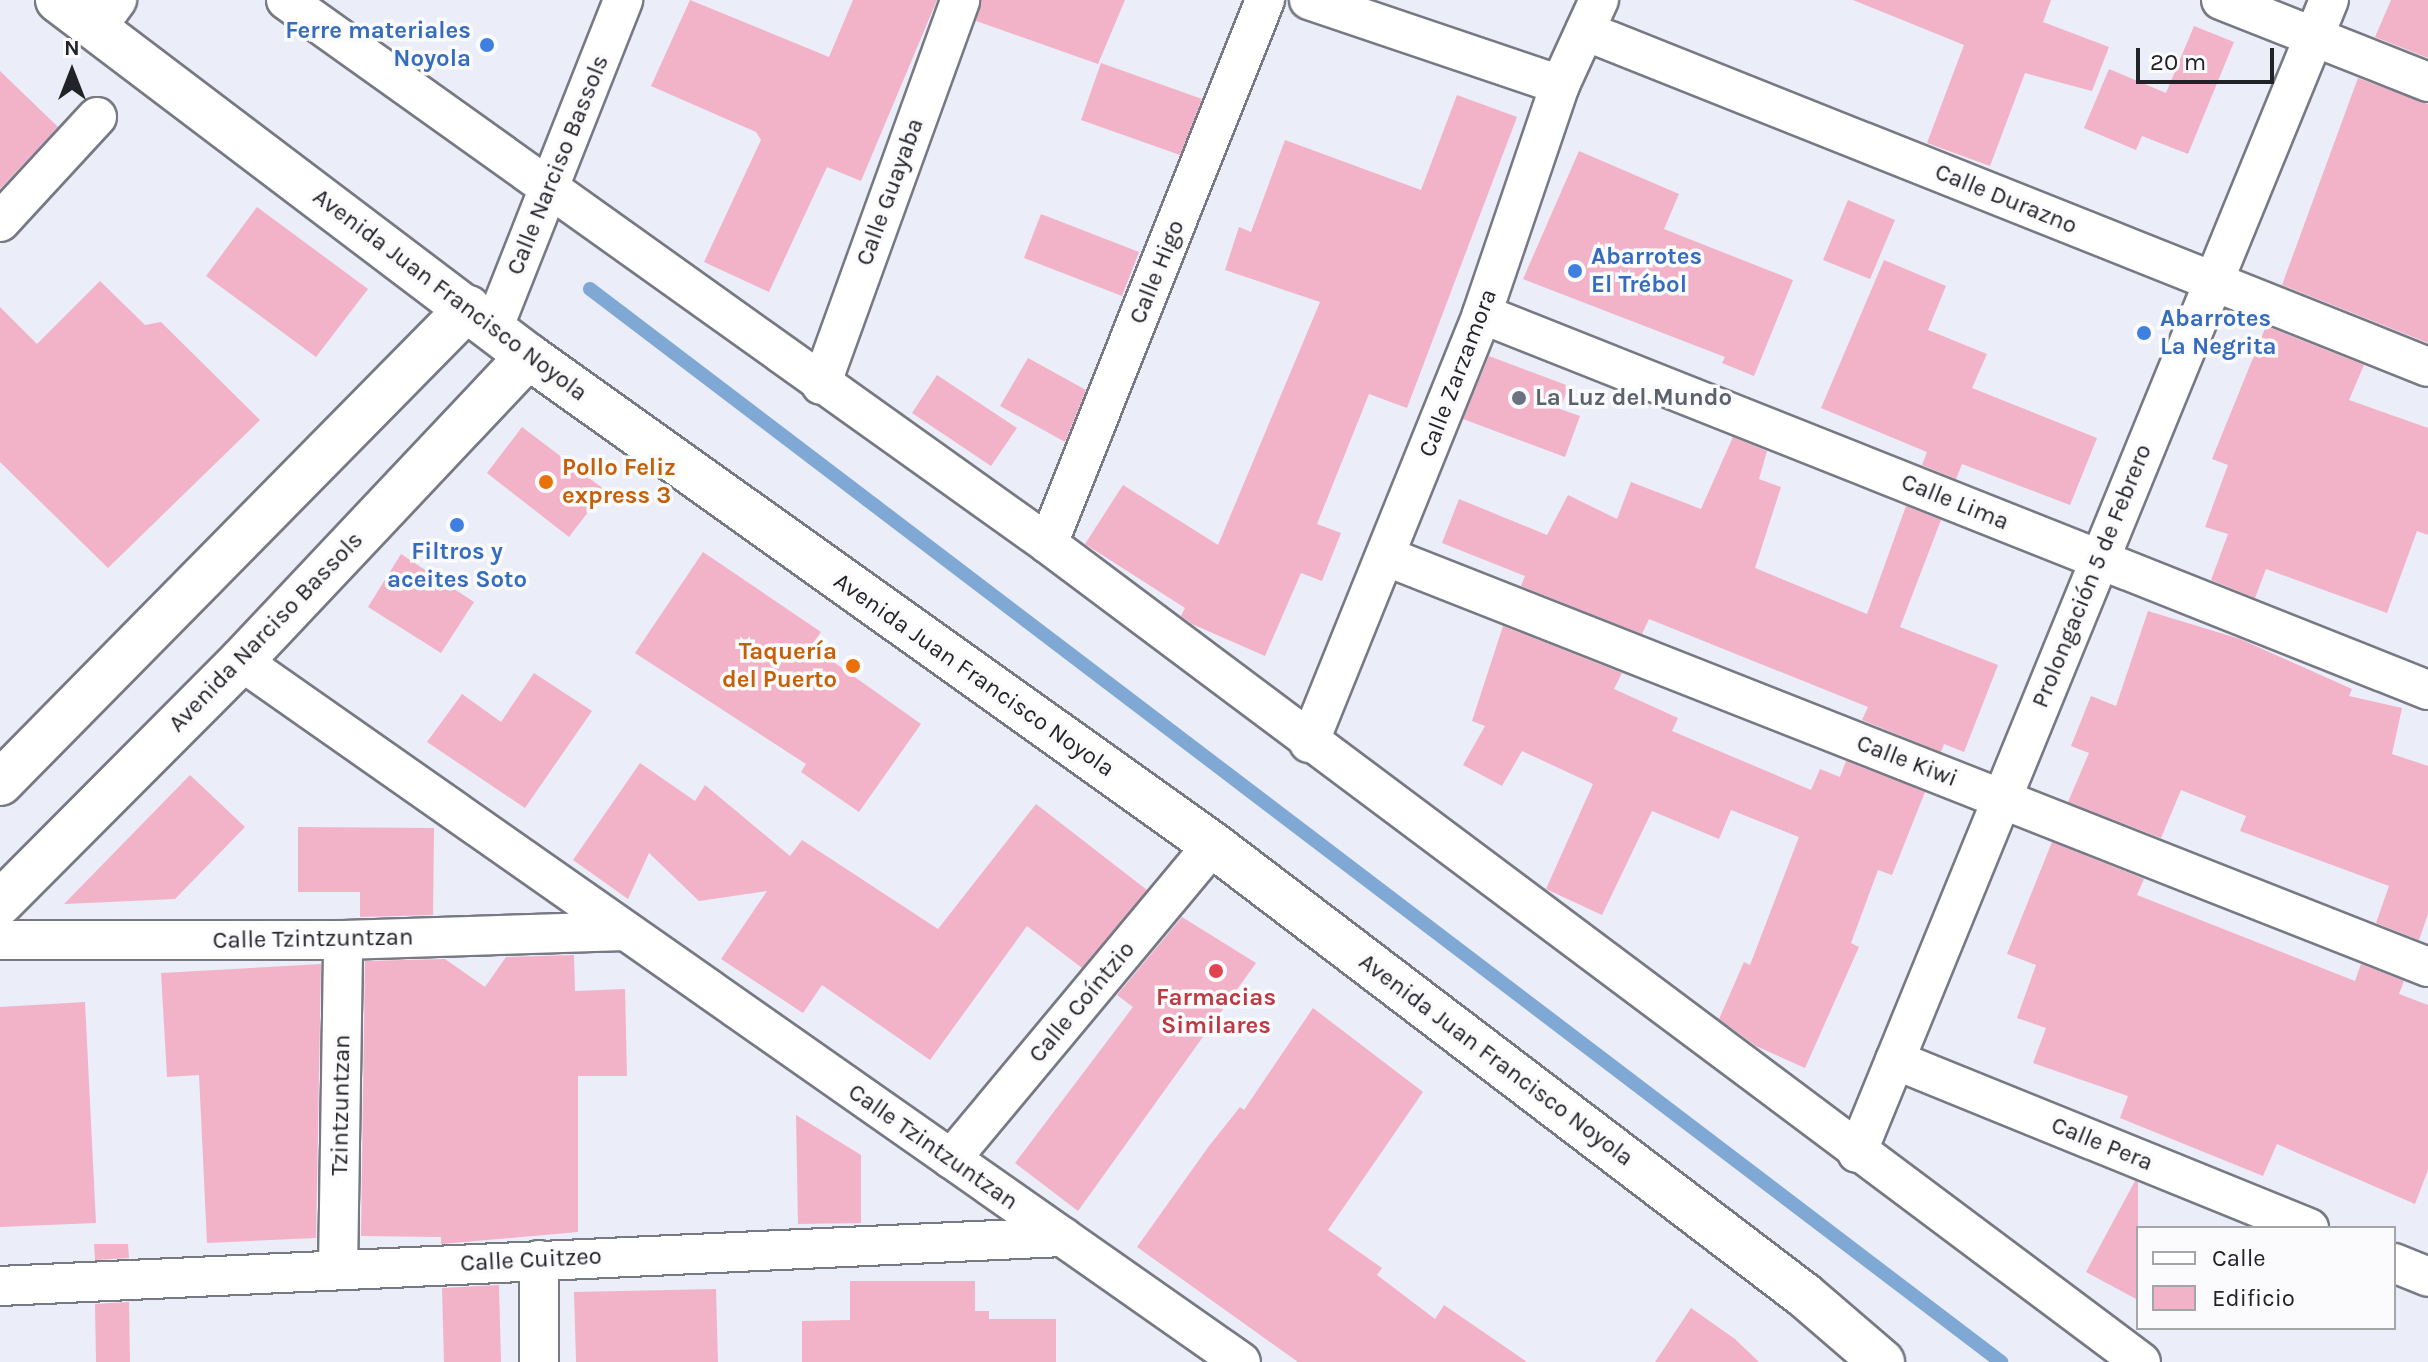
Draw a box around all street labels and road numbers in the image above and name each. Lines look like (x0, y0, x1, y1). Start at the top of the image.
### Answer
street label: Calle Narciso Bassols (501, 51, 615, 279)
street label: Calle Guayaba (850, 115, 930, 269)
street label: Calle Durazno (1931, 157, 2081, 241)
street label: Avenida Juan Francisco Noyola (307, 182, 593, 408)
street label: Calle Higo (1123, 216, 1191, 328)
street label: Calle Zarzamora (1413, 285, 1503, 461)
street label: Prolongación 5 de Febrero (2026, 440, 2158, 712)
street label: Calle Lima (1897, 467, 2013, 537)
street label: Avenida Narciso Bassols (163, 526, 369, 738)
street label: Avenida Juan Francisco Noyola (828, 567, 1120, 783)
street label: Calle Kiwi (1853, 729, 1961, 793)
street label: Calle Tzintzuntzan (212, 923, 414, 955)
street label: Calle Coíntzio (1023, 935, 1141, 1069)
street label: Avenida Juan Francisco Noyola (1353, 947, 1639, 1173)
street label: Tzintzuntzan (325, 1034, 357, 1176)
street label: Calle Tzintzuntzan (843, 1078, 1023, 1216)
street label: Calle Pera (2047, 1111, 2157, 1177)
street label: Calle Cuitzeo (460, 1242, 602, 1278)

